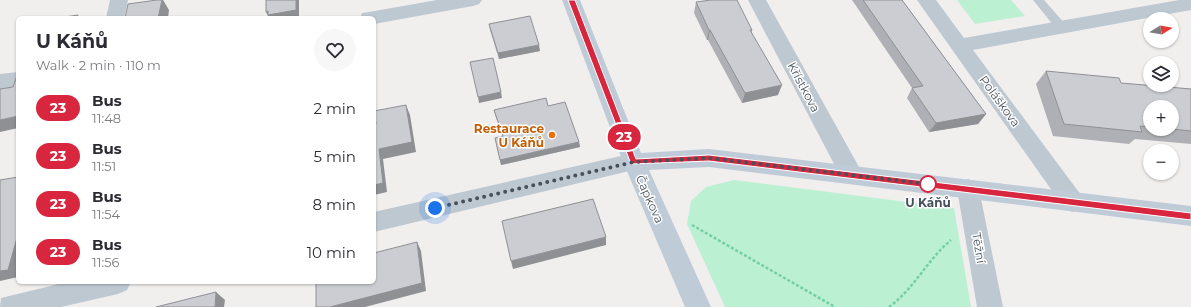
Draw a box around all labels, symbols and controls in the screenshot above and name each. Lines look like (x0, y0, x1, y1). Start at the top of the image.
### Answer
north arrow (1143, 12, 1179, 48)
map controls (1143, 12, 1179, 180)
button: heart (314, 29, 356, 71)
text: U Káňů (36, 30, 108, 53)
button: layers (1143, 56, 1179, 92)
text: Walk · 2 min · 110 m (36, 57, 161, 73)
street label: Křístkova (785, 59, 823, 115)
street label: Poláškova (976, 72, 1024, 130)
text: Bus (92, 91, 122, 110)
text: 23 (50, 99, 66, 117)
text: 2 min (313, 99, 356, 118)
button: + (1143, 100, 1179, 136)
text: 11:48 (92, 110, 121, 126)
place label: Restaurace U Káňů (474, 121, 544, 150)
line badge: 23 (606, 124, 642, 150)
text: 23 (616, 128, 632, 146)
marker: Restaurace U Káňů (547, 130, 557, 140)
text: Bus (92, 139, 122, 158)
button: − (1143, 144, 1179, 180)
text: 23 (50, 147, 66, 165)
text: 5 min (313, 147, 356, 166)
text: 11:51 (92, 158, 116, 174)
street label: Čapkova (633, 173, 667, 225)
marker: U Káňů (919, 175, 937, 193)
text: Bus (92, 187, 122, 206)
text: 23 (50, 195, 66, 213)
text: 8 min (312, 195, 356, 214)
place label: U Káňů (905, 195, 951, 210)
your location (425, 198, 445, 218)
text: 11:54 (92, 206, 120, 222)
street label: Těžní (969, 231, 989, 265)
text: Bus (92, 235, 122, 254)
text: 23 (50, 243, 66, 261)
text: 10 min (307, 243, 356, 262)
text: 11:56 (92, 254, 119, 270)

